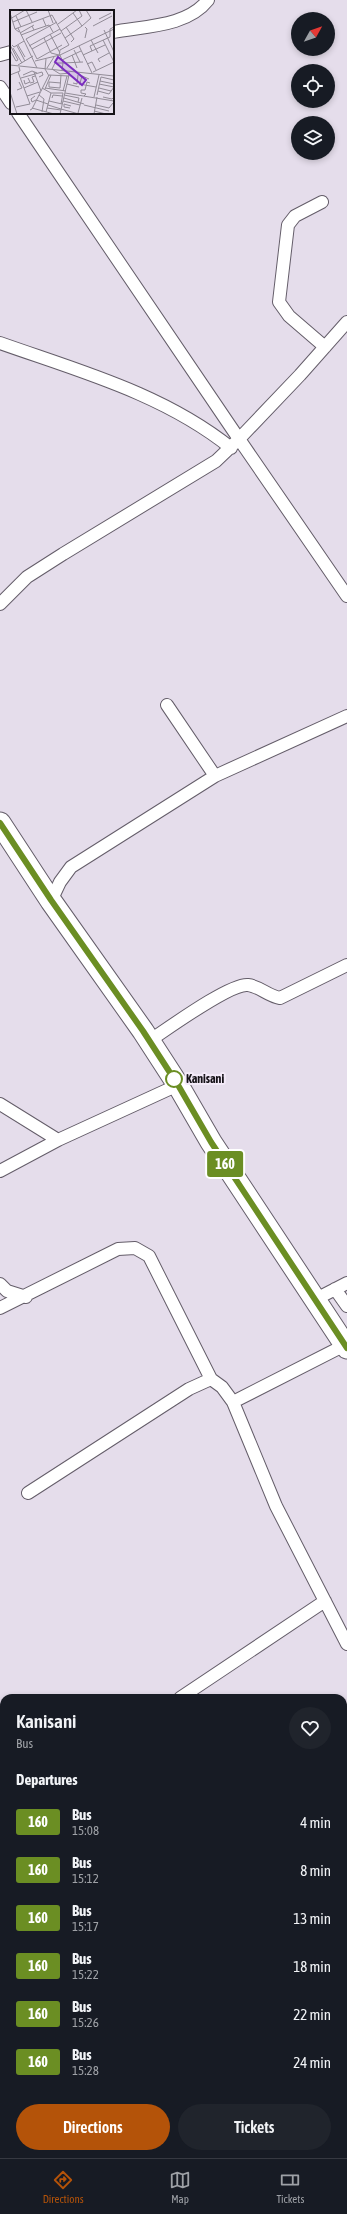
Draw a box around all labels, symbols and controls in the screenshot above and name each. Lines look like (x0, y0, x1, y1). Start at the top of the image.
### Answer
inset map (10, 10, 114, 114)
north arrow (291, 12, 335, 56)
map controls (291, 12, 335, 160)
button: locate (291, 64, 335, 108)
button: layers (291, 116, 335, 160)
marker: Kanisani (165, 1070, 183, 1088)
place label: Kanisani (186, 1072, 224, 1086)
line badge: 160 (202, 1151, 248, 1177)
text: 160 (215, 1156, 235, 1172)
button: heart (289, 1707, 331, 1749)
text: Kanisani (16, 1710, 76, 1732)
text: Bus (16, 1736, 33, 1751)
text: Departures (16, 1771, 78, 1788)
text: Bus (72, 1806, 92, 1823)
text: 160 (28, 1814, 48, 1830)
text: 4 min (300, 1814, 331, 1831)
text: 15:08 (72, 1823, 99, 1838)
text: Bus (72, 1854, 92, 1871)
text: 160 (28, 1862, 48, 1878)
text: 8 min (300, 1862, 331, 1879)
text: 15:12 (72, 1871, 99, 1886)
text: Bus (72, 1902, 92, 1919)
text: 160 (28, 1910, 48, 1926)
text: 13 min (293, 1910, 331, 1927)
text: 15:17 (72, 1919, 99, 1934)
text: Bus (72, 1950, 92, 1967)
text: 160 (28, 1958, 48, 1974)
text: 18 min (293, 1958, 331, 1975)
text: 15:22 (72, 1967, 99, 1982)
text: Bus (72, 1998, 92, 2015)
text: 160 (28, 2006, 48, 2022)
text: 22 min (293, 2006, 331, 2023)
text: 15:26 (72, 2015, 99, 2030)
text: Bus (72, 2046, 92, 2063)
text: 160 (28, 2054, 48, 2070)
text: 24 min (293, 2054, 331, 2071)
text: 15:28 (72, 2063, 99, 2078)
button: Directions (16, 2104, 170, 2150)
button: Tickets (178, 2104, 331, 2150)
tab: Directions (43, 2169, 84, 2205)
tab: Map (169, 2169, 191, 2205)
tab: Tickets (276, 2169, 304, 2205)

